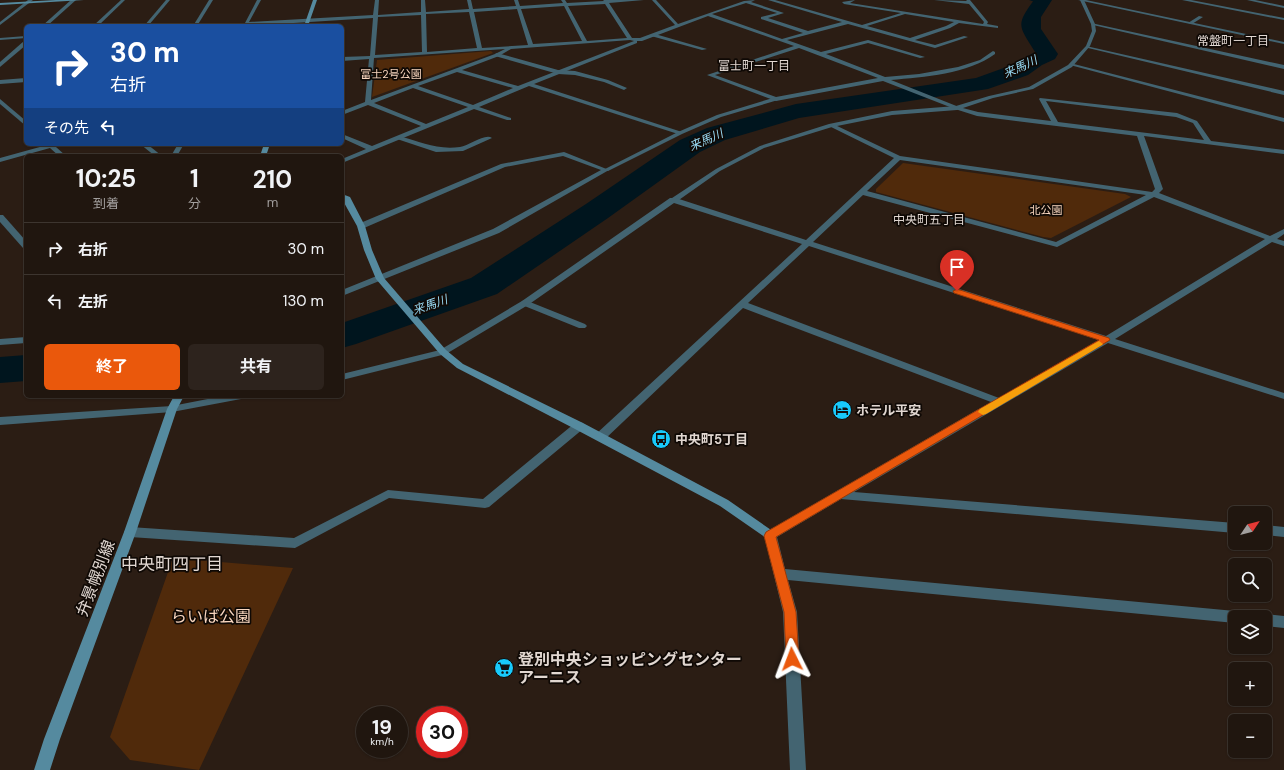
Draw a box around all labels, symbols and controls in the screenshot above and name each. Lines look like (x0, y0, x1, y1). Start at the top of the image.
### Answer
district label: 常盤町一丁目 (1197, 33, 1269, 49)
text: 30 m (110, 34, 180, 71)
icon: right (44, 40, 96, 92)
water label: 来馬川 (1000, 51, 1042, 82)
district label: 富士町一丁目 (718, 58, 790, 74)
park label: 富士2号公園 (360, 67, 422, 81)
text: 右折 (110, 73, 146, 97)
icon: left (97, 116, 119, 138)
text: その先 (44, 118, 89, 138)
water label: 来馬川 (686, 125, 728, 155)
text: 10:25 (76, 163, 136, 194)
text: 1 (190, 163, 199, 194)
text: 210 (253, 164, 292, 195)
text: m (267, 194, 278, 211)
text: 到着 (93, 195, 119, 212)
text: 分 (188, 195, 201, 212)
park label: 北公園 (1030, 203, 1063, 217)
district label: 中央町五丁目 (893, 212, 965, 228)
icon: right (44, 238, 66, 260)
text: 30 m (288, 239, 324, 259)
text: 右折 (78, 240, 108, 260)
pin (940, 250, 974, 291)
icon: arrive (946, 256, 968, 278)
icon: left (44, 290, 66, 312)
text: 130 m (283, 291, 324, 311)
water label: 来馬川 (410, 291, 452, 318)
text: 左折 (78, 292, 108, 312)
button: 終了 (44, 344, 180, 390)
button: 共有 (188, 344, 324, 390)
hotel icon: ホテル平安 (831, 399, 853, 421)
place label: ホテル平安 (856, 402, 921, 419)
bus stop icon: 中央町5丁目 (650, 428, 672, 450)
place label: 中央町5丁目 (675, 431, 748, 448)
north arrow (1228, 506, 1272, 550)
map controls (1228, 506, 1272, 758)
street label: 弁景幌別線 (71, 537, 120, 619)
district label: 中央町四丁目 (121, 553, 223, 575)
button: search (1228, 558, 1272, 602)
park label: らいば公園 (171, 606, 251, 627)
button: layers (1228, 610, 1272, 654)
position arrow (771, 638, 813, 680)
place label: 登別中央ショッピングセンター アーニス (518, 649, 742, 688)
supermarket icon: 登別中央ショッピングセンター アーニス (493, 657, 515, 679)
button: + (1228, 662, 1272, 706)
speed limit sign: 30 (416, 706, 468, 758)
text: 19 (372, 714, 392, 740)
button: − (1228, 714, 1272, 758)
text: km/h (370, 735, 394, 748)

